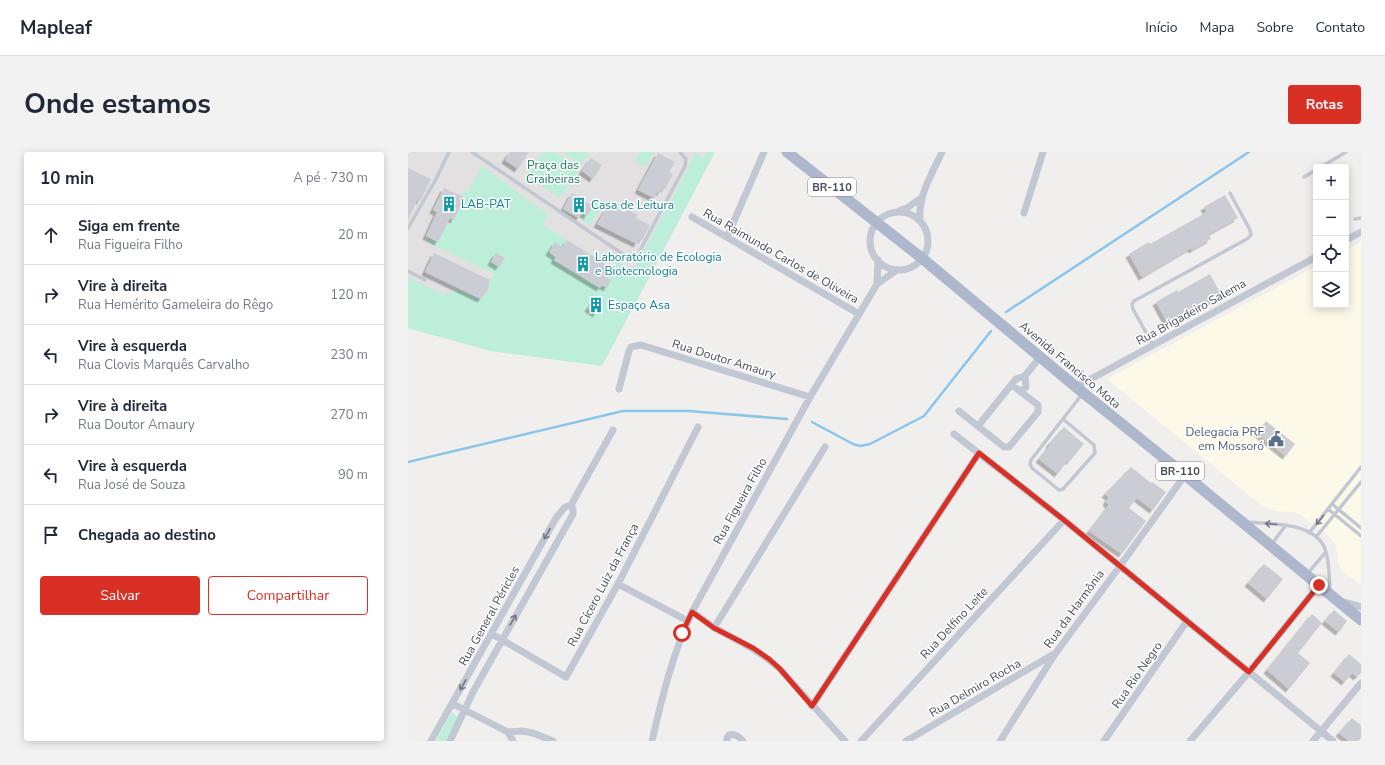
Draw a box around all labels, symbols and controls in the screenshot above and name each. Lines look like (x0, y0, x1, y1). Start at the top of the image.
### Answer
text: Mapleaf (20, 15, 92, 41)
text: Início (1145, 18, 1177, 37)
text: Mapa (1199, 18, 1234, 37)
text: Sobre (1256, 18, 1293, 37)
text: Contato (1315, 18, 1365, 37)
text: Onde estamos (24, 85, 211, 123)
button: Rotas (1288, 85, 1361, 124)
park label: Praça das Craibeiras (526, 157, 580, 187)
map controls (1313, 164, 1349, 308)
button: + (1313, 164, 1349, 200)
text: 10 min (40, 167, 94, 190)
text: A pé · 730 m (293, 169, 368, 187)
road number: BR-110 (808, 178, 856, 196)
building icon: LAB-PAT (440, 195, 458, 213)
place label: LAB-PAT (461, 196, 512, 212)
building icon: Casa de Leitura (570, 196, 588, 214)
place label: Casa de Leitura (591, 197, 674, 213)
button: − (1313, 200, 1349, 236)
street label: Rua Raimundo Carlos de Oliveira (700, 205, 862, 307)
text: Siga em frente (78, 216, 180, 236)
icon: ahead (40, 224, 62, 246)
text: 20 m (338, 226, 368, 244)
text: Rua Figueira Filho (78, 236, 183, 254)
button: locate (1313, 236, 1349, 272)
place label: Laboratório de Ecologia e Biotecnologia (595, 249, 722, 279)
building icon: Laboratório de Ecologia e Biotecnologia (574, 255, 592, 273)
button: layers (1313, 272, 1349, 308)
street label: Rua Brigadeiro Salema (1133, 275, 1249, 349)
text: Vire à direita (78, 276, 167, 296)
icon: right (40, 284, 62, 306)
text: 120 m (330, 286, 368, 304)
text: Rua Hemérito Gameleira do Rêgo (78, 296, 273, 314)
building icon: Espaço Asa (587, 296, 605, 314)
place label: Espaço Asa (608, 297, 670, 313)
street label: Avenida Francisco Mota (1016, 318, 1124, 412)
text: Vire à esquerda (78, 336, 187, 356)
street label: Rua Doutor Amaury (670, 336, 779, 383)
icon: left (40, 344, 62, 366)
text: 230 m (330, 346, 368, 364)
text: Rua Clovis Marquês Carvalho (78, 356, 250, 374)
text: Vire à direita (78, 396, 167, 416)
icon: right (40, 404, 62, 426)
text: 270 m (330, 406, 368, 424)
text: Rua Doutor Amaury (78, 416, 195, 434)
place label: Delegacia PRF em Mossoró (1185, 424, 1264, 454)
public building icon: Delegacia PRF em Mossoró (1267, 430, 1285, 448)
street label: Rua Figueira Filho (710, 455, 771, 547)
text: Vire à esquerda (78, 456, 187, 476)
road number: BR-110 (1156, 462, 1204, 480)
icon: left (40, 464, 62, 486)
text: 90 m (338, 466, 368, 484)
text: Rua José de Souza (78, 476, 185, 494)
one-way arrow (1316, 514, 1324, 525)
one-way arrow (1265, 520, 1278, 528)
street label: Rua Cícero Luiz da França (564, 521, 642, 649)
icon: arrive (40, 524, 62, 546)
text: Chegada ao destino (78, 525, 216, 545)
one-way arrow (543, 528, 550, 540)
street label: Rua General Péricles (455, 563, 523, 669)
street label: Rua da Harmônia (1040, 567, 1108, 651)
button: Salvar (40, 576, 200, 615)
button: Compartilhar (208, 576, 368, 615)
route end (1310, 576, 1328, 594)
street label: Rua Delfino Leite (917, 584, 991, 662)
one-way arrow (509, 614, 517, 626)
route start (673, 624, 691, 642)
street label: Rua Rio Negro (1108, 638, 1166, 712)
street label: Rua Delmiro Rocha (926, 655, 1024, 721)
one-way arrow (459, 679, 467, 691)

